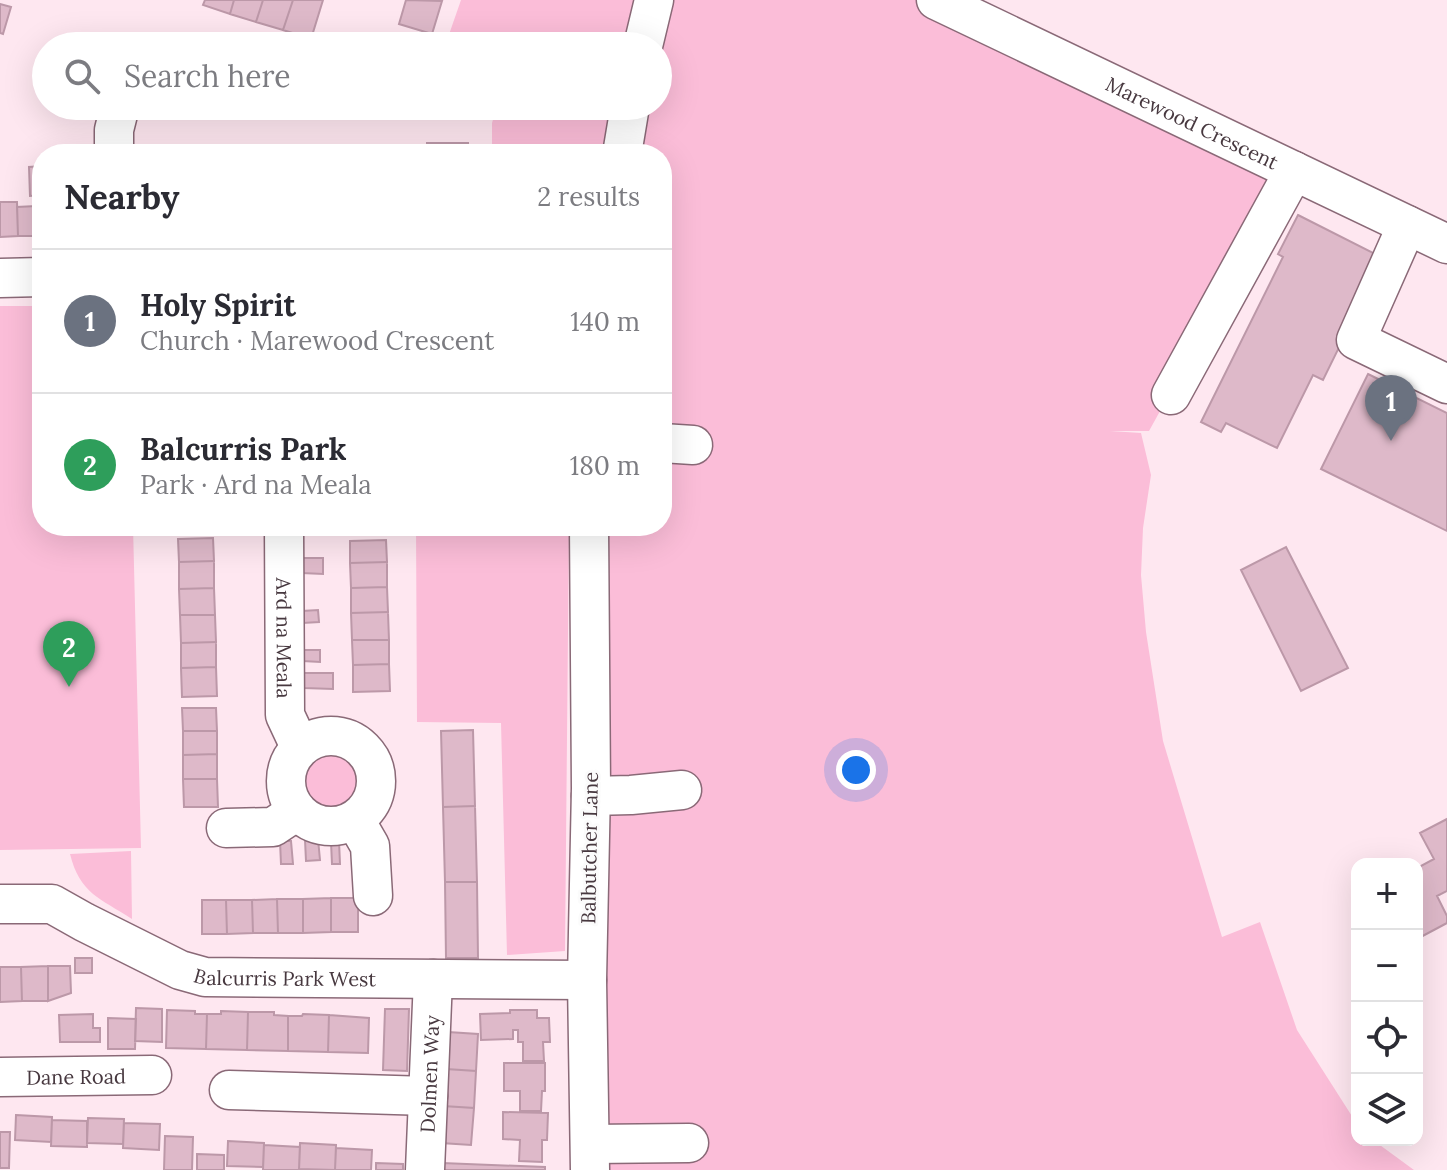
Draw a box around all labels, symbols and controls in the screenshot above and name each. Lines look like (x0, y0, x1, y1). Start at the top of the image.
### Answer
search box (32, 32, 672, 120)
icon: search (60, 54, 104, 98)
text: Search here (124, 57, 291, 95)
street label: Marewood Crescent (1102, 71, 1283, 174)
text: Nearby (64, 175, 180, 218)
text: 2 results (537, 180, 640, 213)
text: Holy Spirit (140, 286, 296, 324)
text: 1 (85, 305, 95, 338)
text: 140 m (570, 305, 640, 338)
text: Church · Marewood Crescent (140, 324, 494, 357)
pin: 1 (1365, 375, 1417, 441)
text: Balcurris Park (140, 430, 347, 468)
text: 2 (83, 449, 97, 482)
text: 180 m (570, 449, 640, 482)
text: Park · Ard na Meala (140, 468, 372, 501)
street label: Ard na Meala (272, 576, 297, 699)
pin: 2 (43, 621, 95, 687)
your location (836, 750, 876, 790)
street label: Balbutcher Lane (575, 772, 603, 924)
map controls (1351, 858, 1423, 1146)
button: + (1351, 858, 1423, 930)
button: − (1351, 930, 1423, 1002)
street label: Balcurris Park West (191, 962, 376, 991)
button: locate (1351, 1002, 1423, 1074)
street label: Dolmen Way (414, 1014, 444, 1134)
street label: Dane Road (26, 1063, 126, 1089)
button: layers (1351, 1074, 1423, 1146)

